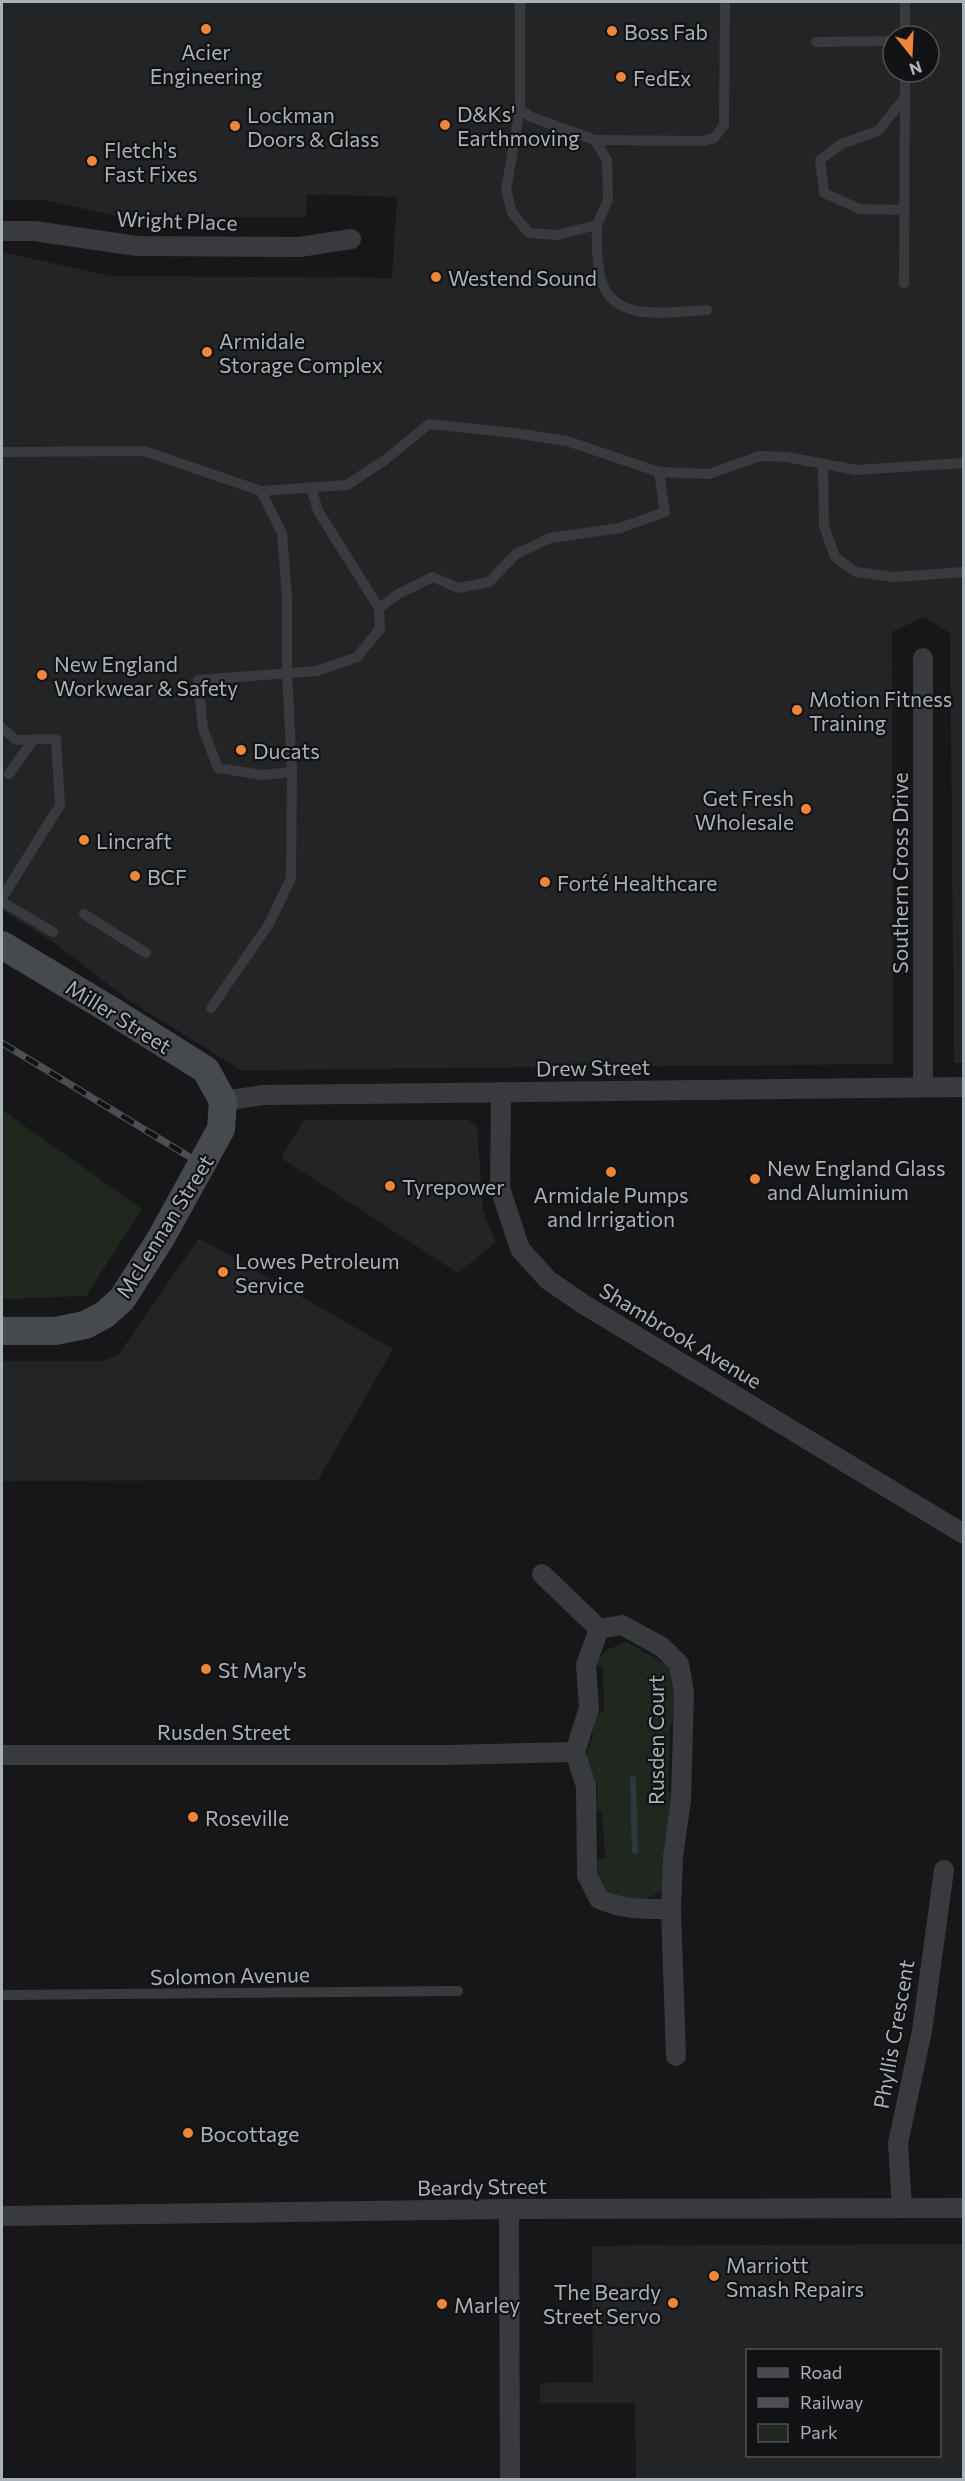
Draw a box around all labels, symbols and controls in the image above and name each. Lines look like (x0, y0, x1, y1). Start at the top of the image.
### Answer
place label: Boss Fab (624, 19, 708, 44)
marker: Acier Engineering (199, 22, 213, 36)
marker: Boss Fab (605, 24, 619, 38)
north arrow (881, 24, 941, 84)
place label: Acier Engineering (150, 39, 262, 88)
text: N (907, 58, 924, 80)
place label: FedEx (633, 65, 691, 90)
marker: FedEx (614, 70, 628, 84)
place label: D&Ks' Earthmoving (457, 101, 580, 150)
place label: Lockman Doors & Glass (247, 102, 379, 151)
marker: D&Ks' Earthmoving (438, 118, 452, 132)
marker: Lockman Doors & Glass (228, 119, 242, 133)
place label: Fletch's Fast Fixes (104, 137, 198, 186)
marker: Fletch's Fast Fixes (85, 154, 99, 168)
street label: Wright Place (116, 205, 238, 235)
place label: Westend Sound (448, 265, 597, 290)
marker: Westend Sound (429, 270, 443, 284)
place label: Armidale Storage Complex (219, 328, 383, 377)
marker: Armidale Storage Complex (200, 345, 214, 359)
place label: New England Workwear & Safety (54, 651, 238, 700)
marker: New England Workwear & Safety (35, 668, 49, 682)
place label: Motion Fitness Training (809, 686, 952, 735)
marker: Motion Fitness Training (790, 703, 804, 717)
place label: Ducats (253, 738, 320, 763)
marker: Ducats (234, 743, 248, 757)
street label: Southern Cross Drive (887, 772, 912, 974)
place label: Get Fresh Wholesale (695, 785, 794, 834)
marker: Get Fresh Wholesale (799, 802, 813, 816)
place label: Lincraft (96, 828, 172, 853)
marker: Lincraft (77, 833, 91, 847)
place label: BCF (147, 864, 187, 889)
marker: BCF (128, 869, 142, 883)
place label: Forté Healthcare (557, 870, 717, 895)
marker: Forté Healthcare (538, 875, 552, 889)
street label: Miller Street (62, 974, 176, 1058)
street label: Drew Street (536, 1054, 650, 1080)
street label: McLennan Street (110, 1150, 218, 1302)
place label: New England Glass and Aluminium (767, 1155, 946, 1204)
marker: Armidale Pumps and Irrigation (604, 1165, 618, 1179)
marker: New England Glass and Aluminium (748, 1172, 762, 1186)
place label: Tyrepower (402, 1174, 505, 1199)
marker: Tyrepower (383, 1179, 397, 1193)
place label: Armidale Pumps and Irrigation (533, 1182, 689, 1231)
place label: Lowes Petroleum Service (235, 1248, 400, 1297)
marker: Lowes Petroleum Service (216, 1265, 230, 1279)
street label: Shambrook Avenue (595, 1277, 767, 1393)
place label: St Mary's (218, 1657, 307, 1682)
marker: St Mary's (199, 1662, 213, 1676)
street label: Rusden Court (643, 1675, 668, 1805)
street label: Rusden Street (157, 1719, 291, 1744)
place label: Roseville (205, 1805, 289, 1830)
marker: Roseville (186, 1810, 200, 1824)
street label: Phyllis Crescent (868, 1958, 918, 2110)
street label: Solomon Avenue (150, 1961, 310, 1989)
place label: Bocottage (200, 2121, 299, 2146)
marker: Bocottage (181, 2126, 195, 2140)
street label: Beardy Street (417, 2172, 547, 2200)
place label: Marriott Smash Repairs (726, 2252, 864, 2301)
marker: Marriott Smash Repairs (707, 2269, 721, 2283)
place label: The Beardy Street Servo (543, 2279, 661, 2328)
place label: Marley (454, 2292, 520, 2317)
marker: The Beardy Street Servo (666, 2296, 680, 2310)
marker: Marley (435, 2297, 449, 2311)
legend (746, 2349, 941, 2457)
text: Road (800, 2361, 842, 2383)
text: Railway (800, 2391, 863, 2413)
text: Park (800, 2421, 838, 2443)

